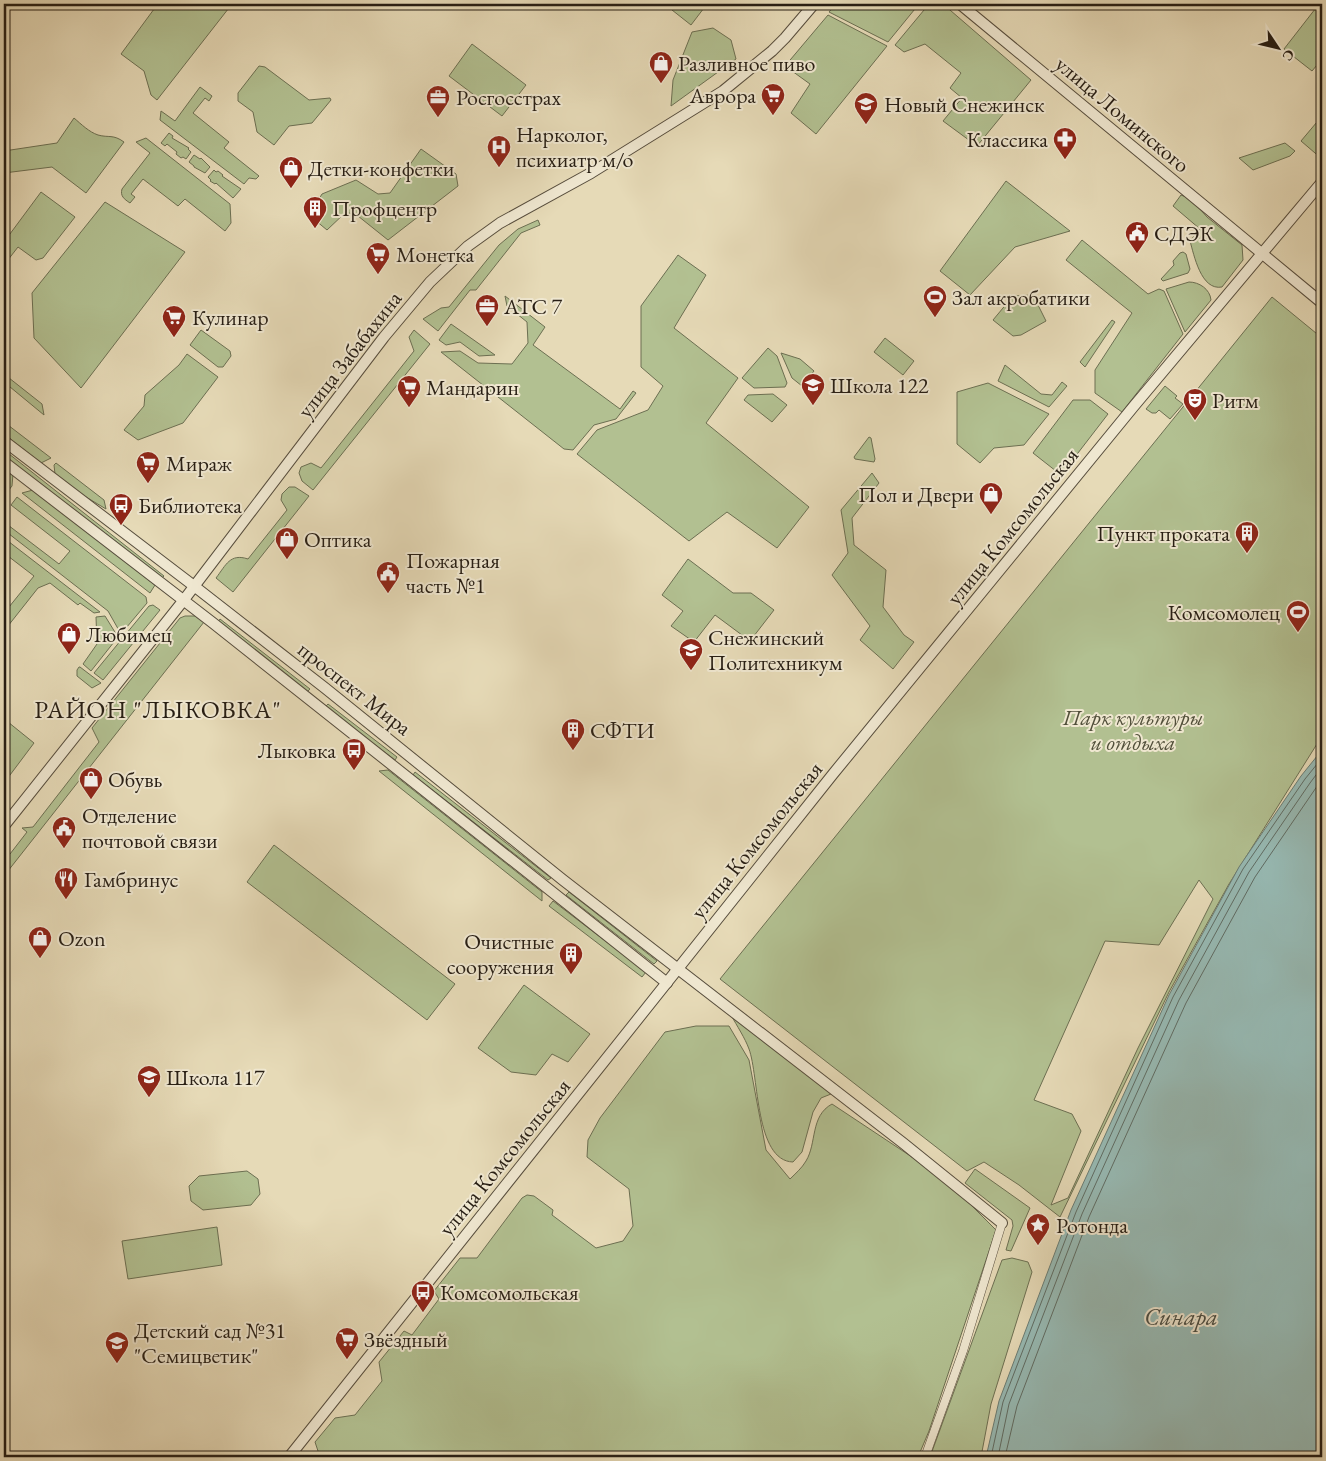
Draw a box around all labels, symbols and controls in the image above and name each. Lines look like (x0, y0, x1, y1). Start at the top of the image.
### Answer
north arrow (1254, 22, 1304, 72)
text: С (1278, 46, 1299, 65)
place label: Разливное пиво (678, 49, 816, 78)
shop icon: Разливное пиво (648, 50, 674, 84)
street label: улица Ломинского (1049, 50, 1196, 179)
place label: Аврора (688, 81, 756, 110)
supermarket icon: Аврора (760, 82, 786, 116)
place label: Росгосстрах (456, 83, 561, 112)
office icon: Росгосстрах (425, 84, 451, 118)
place label: Новый Снежинск (884, 90, 1045, 119)
school or university icon: Новый Снежинск (853, 91, 879, 125)
place label: Нарколог, психиатр м/о (516, 120, 634, 174)
place label: Классика (966, 125, 1048, 154)
pharmacy icon: Классика (1052, 126, 1078, 160)
hospital icon: Нарколог, психиатр м/о (486, 134, 512, 168)
place label: Детки-конфетки (308, 154, 455, 183)
shop icon: Детки-конфетки (278, 155, 304, 189)
place label: Профцентр (332, 194, 437, 223)
building icon: Профцентр (302, 195, 328, 229)
place label: СДЭК (1154, 219, 1214, 248)
public building icon: СДЭК (1124, 220, 1150, 254)
place label: Монетка (396, 240, 475, 269)
supermarket icon: Монетка (365, 241, 391, 275)
place label: Зал акробатики (952, 283, 1090, 312)
sports icon: Зал акробатики (922, 284, 948, 318)
street label: улица Забабахина (291, 285, 408, 424)
place label: АТС 7 (503, 292, 562, 321)
office icon: АТС 7 (474, 293, 500, 327)
place label: Кулинар (192, 303, 269, 332)
supermarket icon: Кулинар (161, 304, 187, 338)
place label: Школа 122 (830, 371, 929, 400)
school or university icon: Школа 122 (800, 372, 826, 406)
place label: Мандарин (426, 373, 519, 402)
supermarket icon: Мандарин (396, 374, 422, 408)
place label: Ритм (1212, 386, 1259, 415)
theatre icon: Ритм (1182, 387, 1208, 421)
street label: улица Комсомольская (940, 442, 1085, 611)
place label: Мираж (166, 449, 233, 478)
supermarket icon: Мираж (135, 450, 161, 484)
place label: Пол и Двери (858, 480, 974, 509)
shop icon: Пол и Двери (978, 481, 1004, 515)
place label: Библиотека (138, 491, 242, 520)
bus stop icon: Библиотека (108, 492, 134, 526)
place label: Пункт проката (1097, 519, 1230, 548)
building icon: Пункт проката (1234, 520, 1260, 554)
place label: Оптика (304, 525, 372, 554)
shop icon: Оптика (274, 526, 300, 560)
place label: Пожарная часть №1 (406, 546, 500, 600)
public building icon: Пожарная часть №1 (375, 560, 401, 594)
place label: Комсомолец (1168, 598, 1281, 627)
sports icon: Комсомолец (1285, 599, 1311, 633)
place label: Любимец (86, 620, 172, 649)
shop icon: Любимец (56, 621, 82, 655)
place label: Снежинский Политехникум (708, 623, 843, 677)
street label: проспект Мира (292, 635, 418, 742)
school or university icon: Снежинский Политехникум (678, 637, 704, 671)
district label: РАЙОН "ЛЫКОВКА" (34, 693, 282, 725)
park label: Парк культуры и отдыха (1062, 703, 1203, 757)
place label: СФТИ (590, 716, 654, 745)
building icon: СФТИ (560, 717, 586, 751)
place label: Лыковка (258, 736, 336, 765)
bus stop icon: Лыковка (341, 737, 367, 771)
street label: улица Комсомольская (684, 756, 829, 925)
place label: Обувь (108, 765, 163, 794)
shop icon: Обувь (78, 766, 104, 800)
place label: Отделение почтовой связи (82, 801, 218, 855)
public building icon: Отделение почтовой связи (51, 815, 77, 849)
place label: Гамбринус (84, 865, 178, 894)
restaurant icon: Гамбринус (53, 866, 79, 900)
place label: Ozon (58, 924, 106, 953)
shop icon: Ozon (27, 925, 53, 959)
place label: Очистные сооружения (447, 927, 554, 981)
building icon: Очистные сооружения (558, 941, 584, 975)
place label: Школа 117 (166, 1063, 265, 1092)
school or university icon: Школа 117 (136, 1064, 162, 1098)
street label: улица Комсомольская (432, 1073, 577, 1242)
place label: Ротонда (1056, 1211, 1128, 1240)
place icon: Ротонда (1025, 1212, 1051, 1246)
place label: Комсомольская (440, 1278, 579, 1307)
bus stop icon: Комсомольская (410, 1279, 436, 1313)
water label: Синара (1144, 1301, 1218, 1332)
place label: Детский сад №31 "Семицветик" (134, 1316, 286, 1370)
place label: Звёздный (364, 1325, 448, 1354)
supermarket icon: Звёздный (334, 1326, 360, 1360)
school or university icon: Детский сад №31 "Семицветик" (104, 1330, 130, 1364)

